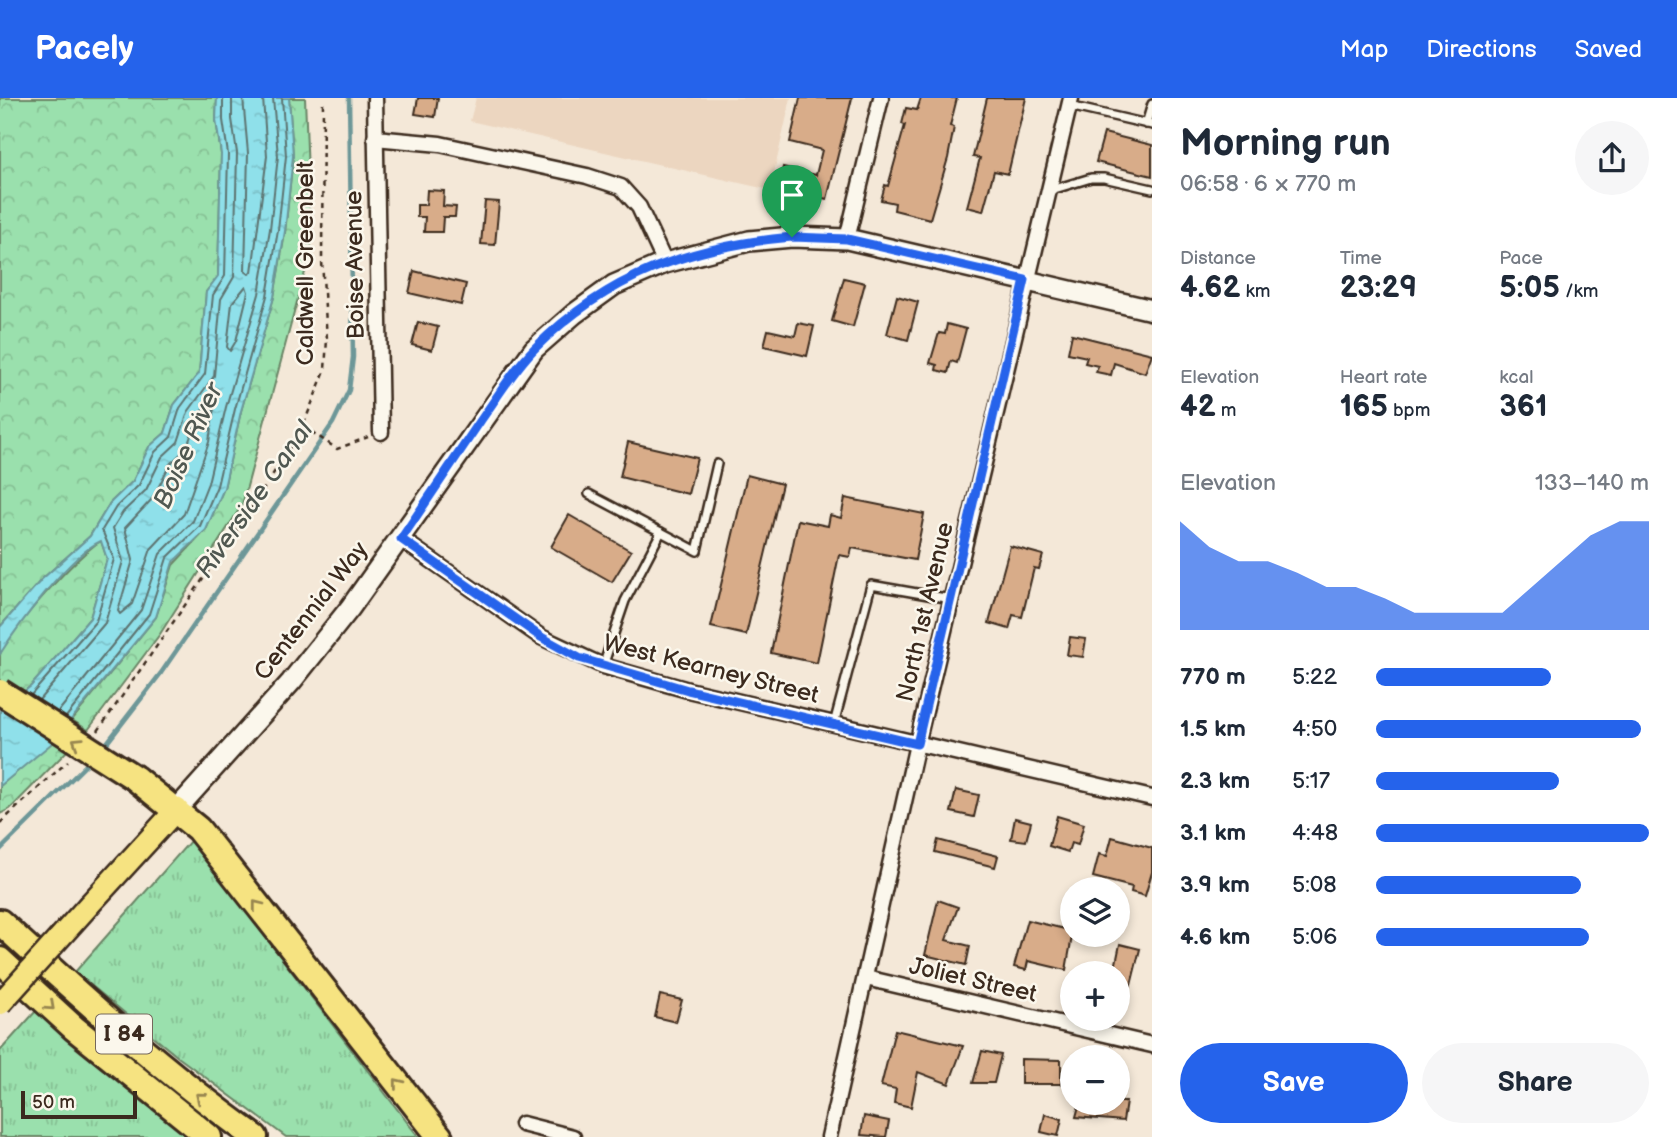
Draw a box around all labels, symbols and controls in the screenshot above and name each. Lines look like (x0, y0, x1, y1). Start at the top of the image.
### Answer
text: Pacely (35, 29, 134, 69)
text: Map (1340, 35, 1388, 64)
text: Directions (1426, 35, 1537, 64)
text: Saved (1575, 35, 1642, 64)
text: Morning run (1180, 121, 1391, 166)
button: share (1575, 121, 1649, 195)
street label: Caldwell Greenbelt (291, 160, 320, 365)
pin (762, 165, 822, 237)
text: 06:58 · 6 × 770 m (1180, 170, 1356, 198)
icon: arrive (773, 176, 811, 214)
street label: Boise Avenue (339, 190, 371, 340)
text: Distance (1180, 247, 1256, 270)
text: Time (1340, 247, 1382, 270)
text: Pace (1499, 247, 1543, 270)
text: 4.62 (1180, 270, 1240, 306)
text: 23:29 (1340, 270, 1417, 306)
text: 5:05 (1499, 270, 1560, 306)
text: km (1240, 280, 1271, 303)
text: /km (1560, 280, 1599, 303)
text: Elevation (1180, 366, 1259, 389)
text: Heart rate (1340, 366, 1427, 389)
text: kcal (1499, 366, 1533, 389)
water label: Boise River (148, 377, 231, 513)
text: 42 (1180, 389, 1216, 425)
text: 165 (1340, 389, 1388, 425)
text: 361 (1499, 389, 1548, 425)
text: m (1216, 399, 1236, 422)
text: bpm (1388, 399, 1430, 422)
water label: Riverside Canal (189, 415, 321, 584)
text: Elevation (1180, 469, 1276, 497)
text: 133–140 m (1535, 469, 1649, 497)
street label: North 1st Avenue (890, 519, 960, 705)
street label: Centennial Way (248, 536, 374, 686)
street label: West Kearney Street (600, 628, 822, 710)
text: 770 m (1180, 663, 1246, 691)
text: 5:22 (1292, 663, 1337, 691)
text: 1.5 km (1180, 715, 1246, 743)
text: 4:50 (1292, 715, 1337, 743)
one-way arrow (72, 737, 85, 750)
text: 2.3 km (1180, 767, 1250, 795)
text: 5:17 (1292, 767, 1330, 795)
text: 3.1 km (1180, 819, 1246, 847)
text: 4:48 (1292, 819, 1338, 847)
text: 3.9 km (1180, 871, 1250, 899)
text: 5:08 (1292, 871, 1337, 899)
map controls (1060, 877, 1130, 1115)
button: layers (1060, 877, 1130, 947)
one-way arrow (253, 900, 266, 912)
text: 4.6 km (1180, 923, 1250, 951)
text: 5:06 (1292, 923, 1337, 951)
street label: Joliet Street (906, 951, 1040, 1009)
button: + (1060, 961, 1130, 1031)
one-way arrow (42, 998, 55, 1010)
road number: I 84 (96, 1015, 152, 1054)
button: Save (1180, 1043, 1408, 1123)
button: Share (1422, 1043, 1649, 1123)
button: − (1060, 1045, 1130, 1115)
one-way arrow (394, 1079, 407, 1091)
scale bar (21, 1088, 136, 1120)
text: 50 m (32, 1091, 75, 1114)
one-way arrow (195, 1092, 207, 1105)

